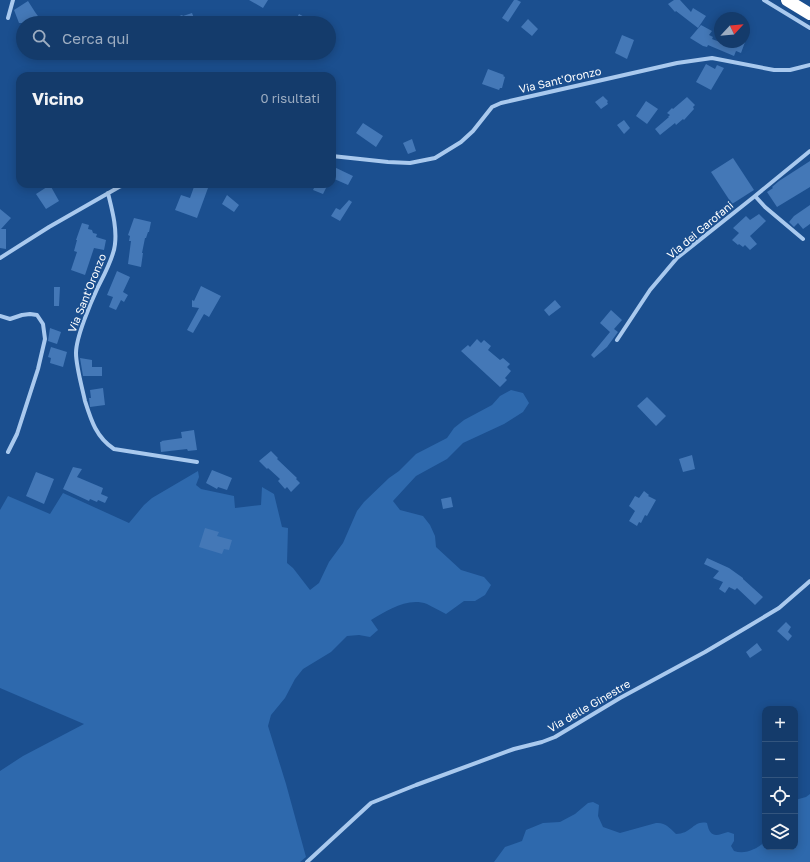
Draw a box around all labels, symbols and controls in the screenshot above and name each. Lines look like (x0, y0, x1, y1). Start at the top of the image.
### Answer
north arrow (714, 12, 750, 48)
search box (16, 16, 336, 60)
icon: search (30, 27, 52, 49)
text: Cerca qui (62, 29, 129, 47)
street label: Via Sant'Oronzo (517, 64, 603, 95)
text: Vicino (32, 88, 84, 109)
text: 0 risultati (260, 90, 320, 106)
street label: Via dei Garofani (664, 198, 735, 261)
street label: Via Sant'Oronzo (65, 251, 108, 334)
street label: Via delle Ginestre (545, 677, 632, 734)
map controls (762, 706, 798, 850)
button: + (762, 706, 798, 742)
button: − (762, 742, 798, 778)
button: locate (762, 778, 798, 814)
button: layers (762, 814, 798, 850)

